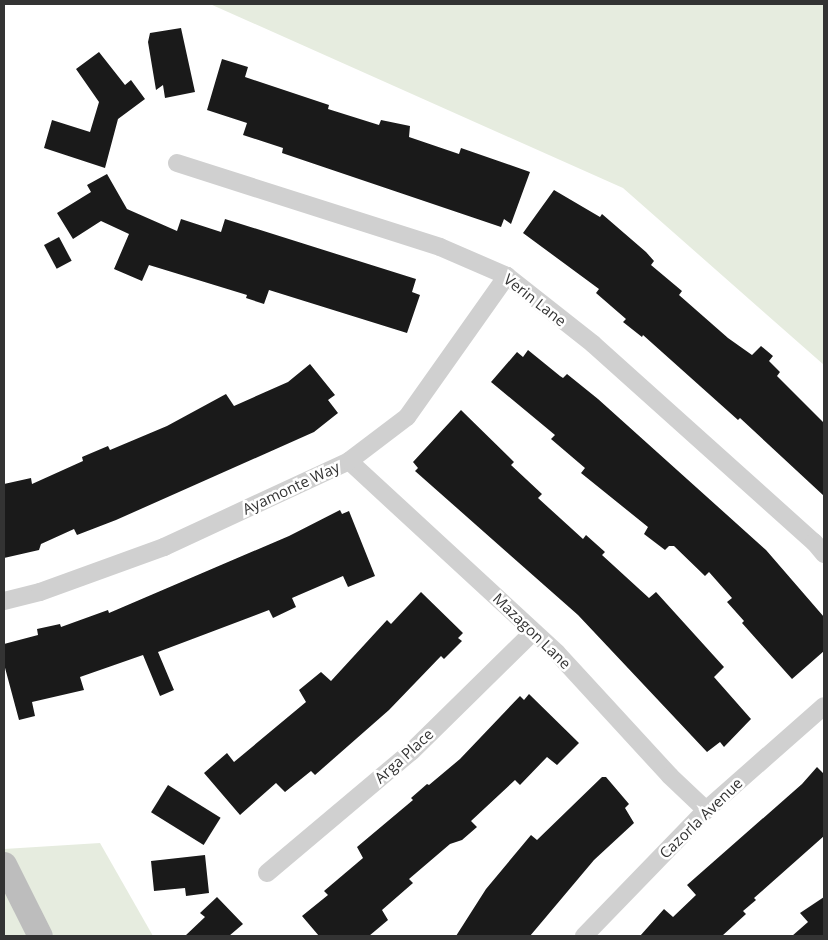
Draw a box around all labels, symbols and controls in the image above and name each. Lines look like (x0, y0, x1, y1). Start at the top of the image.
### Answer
street label: Verin Lane (500, 270, 570, 330)
street label: Ayamonte Way (240, 458, 342, 518)
street label: Mazagon Lane (489, 589, 575, 673)
street label: Arga Place (371, 725, 437, 787)
street label: Cazorla Avenue (656, 774, 746, 862)

